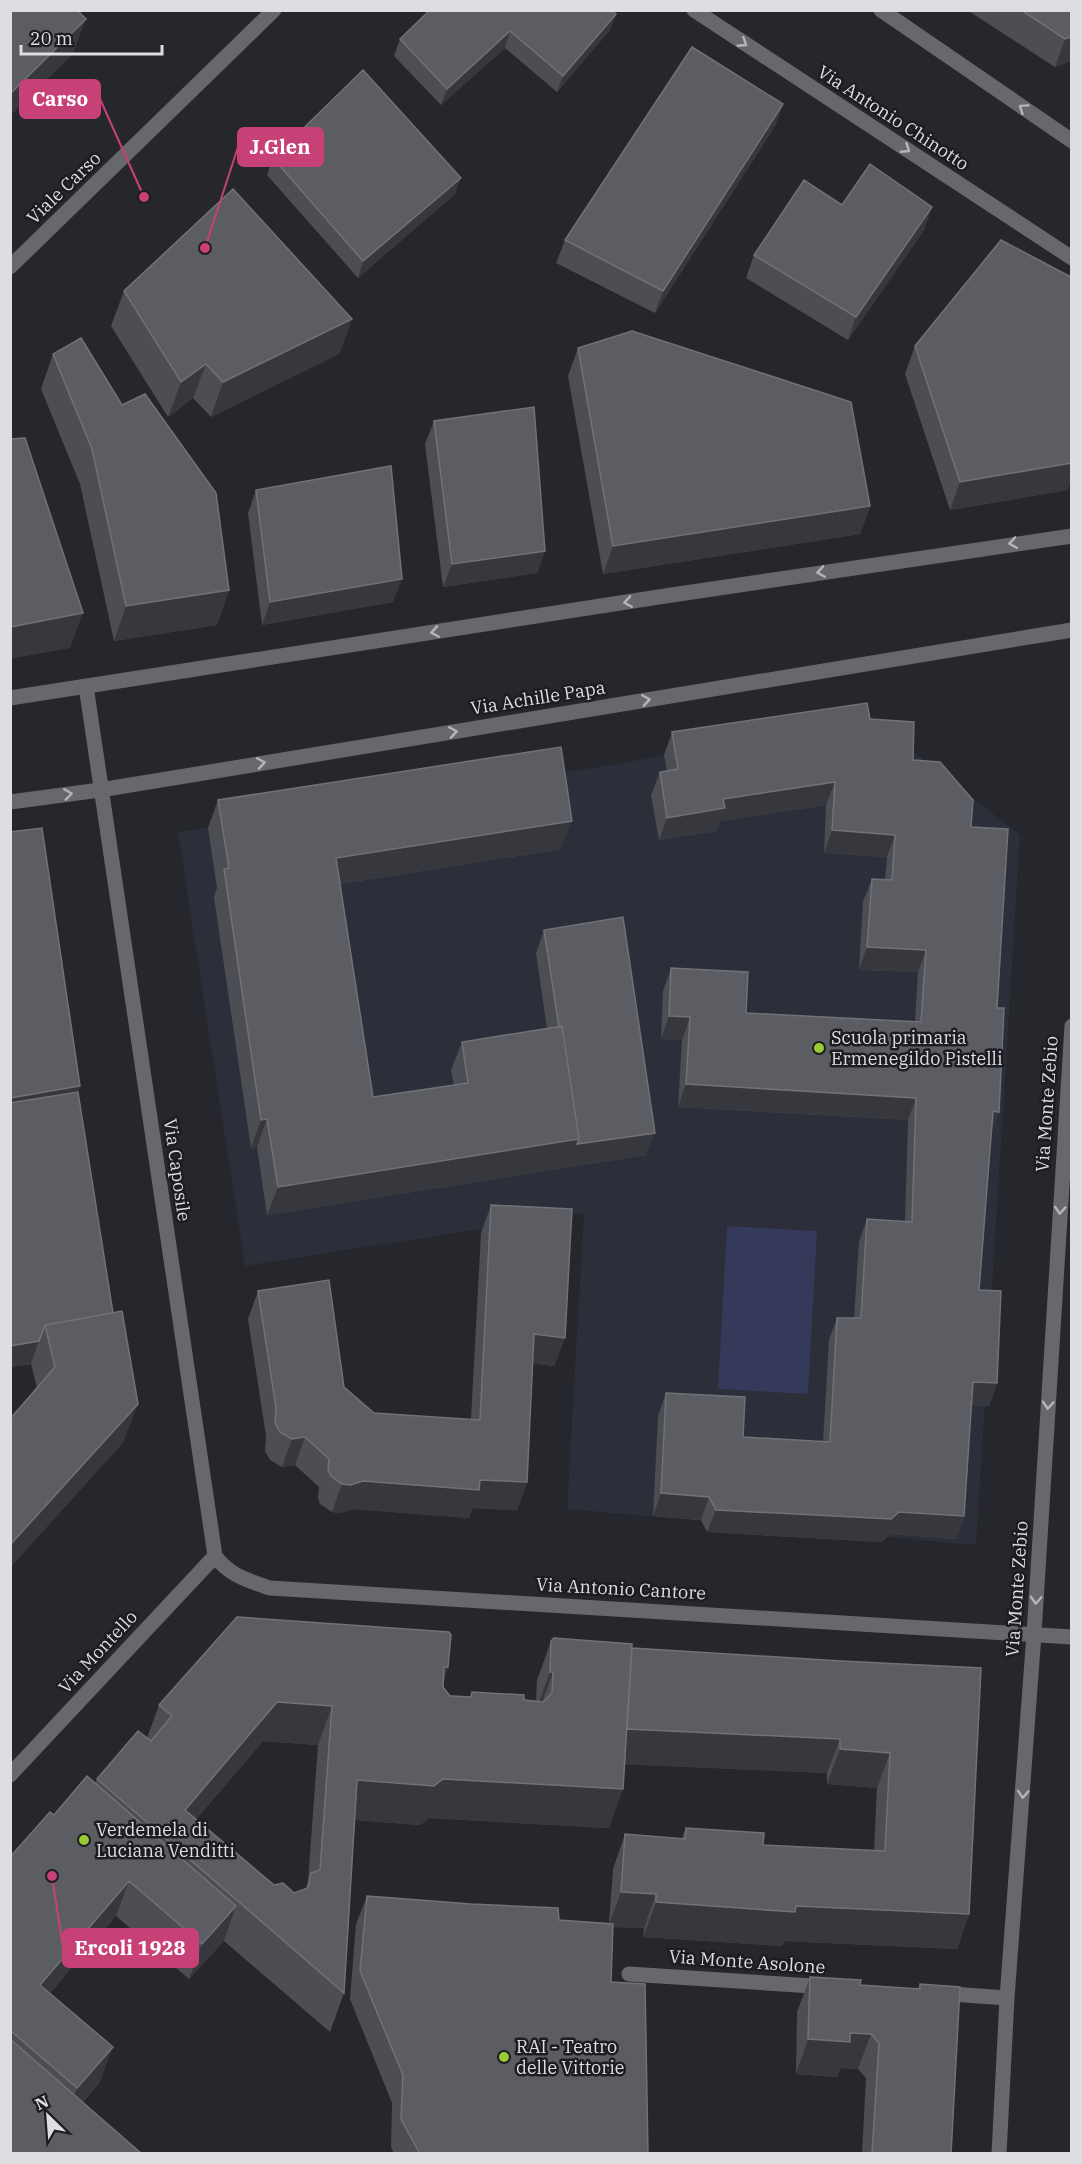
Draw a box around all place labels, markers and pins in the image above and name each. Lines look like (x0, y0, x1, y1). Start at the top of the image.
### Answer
callout: Carso (20, 80, 100, 118)
callout: J.Glen (238, 128, 323, 166)
place label: Scuola primaria Ermenegildo Pistelli (831, 1026, 1003, 1070)
marker: Scuola primaria Ermenegildo Pistelli (812, 1041, 826, 1055)
place label: Verdemela di Luciana Venditti (96, 1818, 235, 1862)
marker: Verdemela di Luciana Venditti (77, 1833, 91, 1847)
callout: Ercoli 1928 (63, 1929, 198, 1967)
place label: RAI - Teatro delle Vittorie (516, 2035, 624, 2079)
marker: RAI - Teatro delle Vittorie (497, 2050, 511, 2064)

